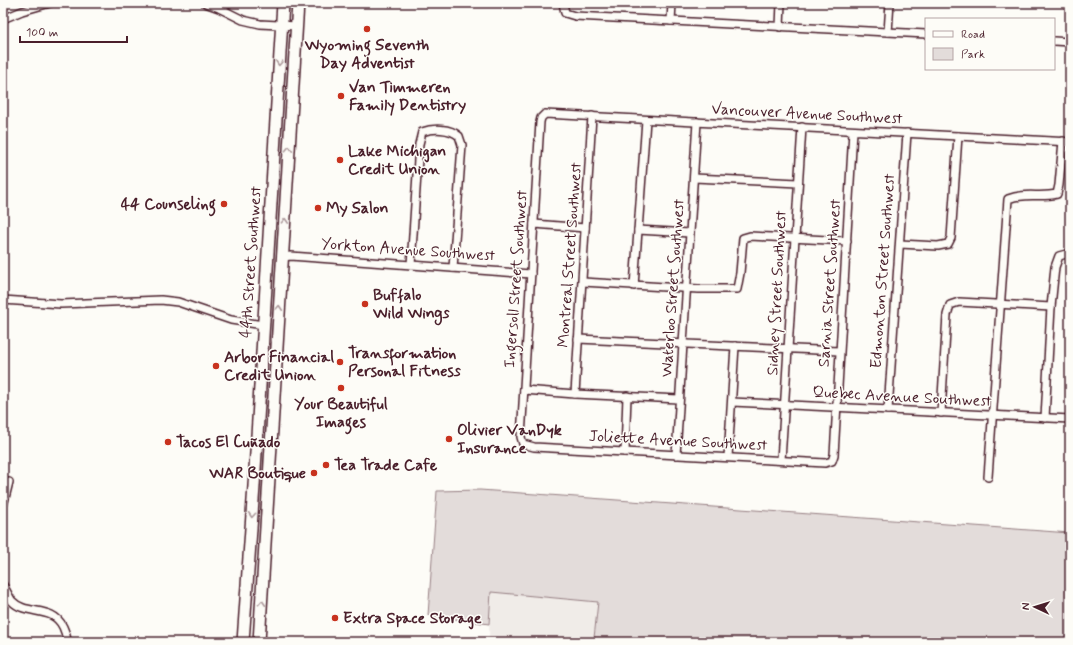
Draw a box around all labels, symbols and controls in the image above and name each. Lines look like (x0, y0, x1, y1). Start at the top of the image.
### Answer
scale bar (20, 18, 127, 44)
legend (925, 18, 1055, 70)
marker: Wyoming Seventh Day Adventist (362, 24, 372, 34)
text: 100 m (26, 25, 58, 41)
text: Road (961, 27, 985, 43)
place label: Wyoming Seventh Day Adventist (304, 35, 429, 74)
text: Park (961, 47, 985, 63)
one-way arrow (275, 60, 284, 66)
place label: Van Timmeren Family Dentistry (349, 77, 466, 116)
marker: Van Timmeren Family Dentistry (336, 91, 346, 101)
street label: Vancouver Avenue Southwest (711, 99, 903, 129)
place label: Lake Michigan Credit Union (348, 141, 446, 180)
one-way arrow (285, 146, 293, 152)
marker: Lake Michigan Credit Union (335, 155, 345, 165)
street label: Montreal Street Southwest (553, 162, 587, 348)
street label: Edmonton Street Southwest (866, 173, 900, 369)
street label: 44th Street Southwest (235, 185, 267, 339)
street label: Ingersoll Street Southwest (499, 189, 534, 369)
place label: 44 Counseling (121, 194, 216, 217)
place label: My Salon (326, 198, 389, 219)
street label: Waterloo Street Southwest (656, 198, 690, 378)
street label: Sarnia Street Southwest (814, 198, 846, 368)
marker: 44 Counseling (219, 199, 229, 209)
marker: My Salon (313, 203, 323, 213)
street label: Sidney Street Southwest (762, 210, 792, 376)
one-way arrow (281, 218, 289, 224)
street label: Yorkton Avenue Southwest (320, 233, 496, 267)
place label: Buffalo Wild Wings (372, 285, 451, 326)
marker: Buffalo Wild Wings (360, 299, 370, 309)
one-way arrow (275, 305, 284, 311)
place label: Transformation Personal Fitness (348, 343, 462, 382)
place label: Arbor Financial Credit Union (224, 347, 334, 386)
marker: Transformation Personal Fitness (335, 357, 345, 367)
marker: Arbor Financial Credit Union (211, 361, 221, 371)
street label: Quebec Avenue Southwest (812, 382, 992, 412)
marker: Your Beautiful Images (336, 383, 346, 393)
place label: Your Beautiful Images (294, 394, 388, 435)
place label: Olivier VanDyk Insurance (457, 420, 562, 459)
street label: Joliette Avenue Southwest (588, 426, 768, 456)
place label: Tacos El Cuñado (176, 432, 281, 453)
marker: Olivier VanDyk Insurance (444, 434, 454, 444)
marker: Tacos El Cuñado (163, 437, 173, 447)
place label: Tea Trade Cafe (334, 455, 438, 476)
marker: Tea Trade Cafe (321, 460, 331, 470)
place label: WAR Boutique (208, 463, 306, 484)
marker: WAR Boutique (309, 468, 319, 478)
one-way arrow (248, 512, 257, 518)
north arrow (1015, 587, 1055, 627)
one-way arrow (257, 600, 266, 606)
text: N (1019, 602, 1033, 611)
place label: Extra Space Storage (343, 608, 482, 630)
marker: Extra Space Storage (330, 613, 340, 623)

